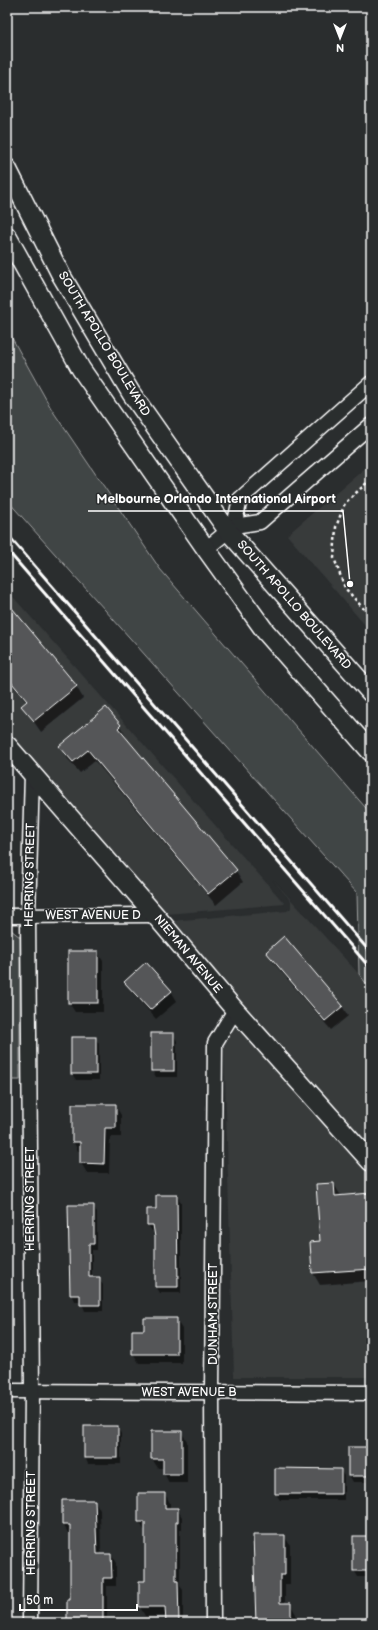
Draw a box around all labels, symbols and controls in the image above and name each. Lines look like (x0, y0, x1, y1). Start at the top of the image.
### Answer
north arrow (320, 18, 360, 58)
text: N (336, 41, 344, 54)
street label: SOUTH APOLLO BOULEVARD (55, 269, 153, 419)
callout: Melbourne Orlando International Airport (88, 486, 343, 511)
text: Melbourne Orlando International Airport (96, 491, 336, 507)
street label: SOUTH APOLLO BOULEVARD (234, 537, 354, 673)
street label: HERRING STREET (22, 822, 38, 927)
street label: WEST AVENUE D (45, 908, 141, 923)
street label: NIEMAN AVENUE (151, 912, 225, 996)
street label: HERRING STREET (23, 1146, 38, 1251)
street label: DUNHAM STREET (206, 1262, 221, 1365)
street label: WEST AVENUE B (141, 1385, 237, 1400)
street label: HERRING STREET (24, 1470, 39, 1575)
scale bar (20, 1586, 137, 1612)
text: 50 m (26, 1593, 53, 1608)

